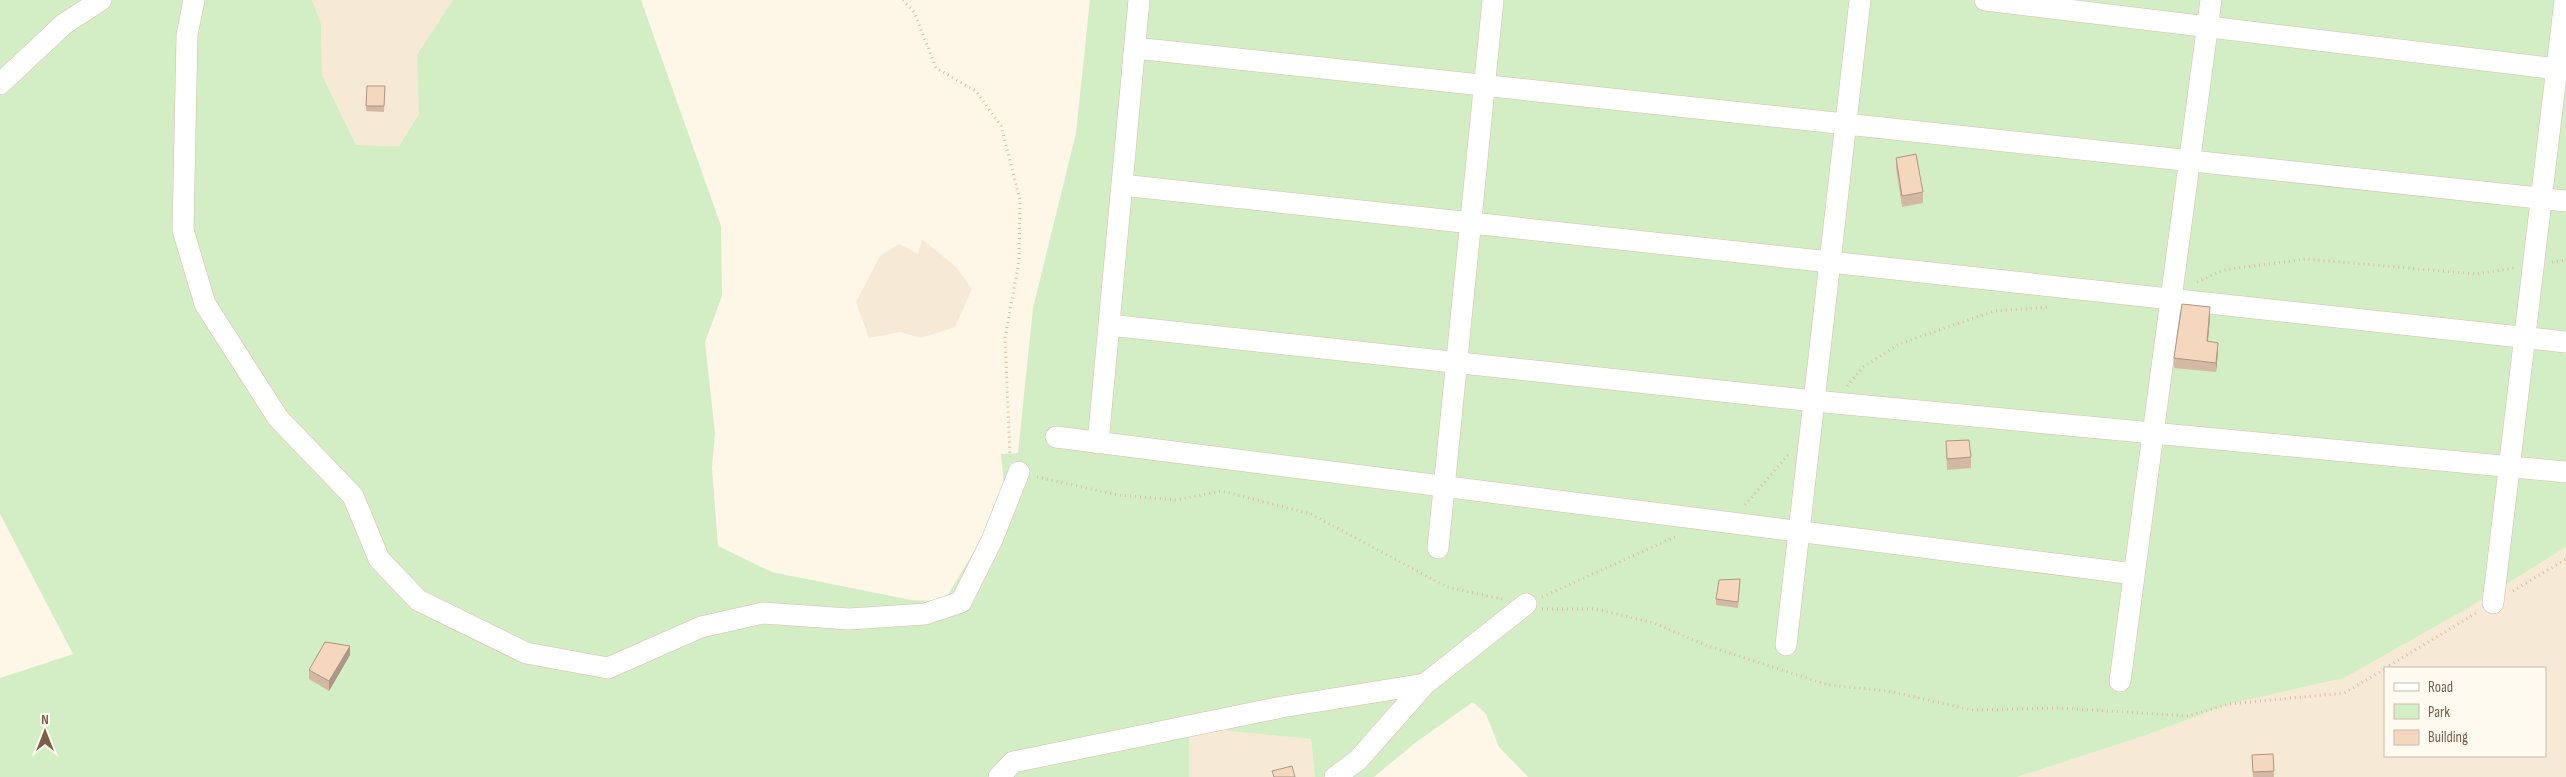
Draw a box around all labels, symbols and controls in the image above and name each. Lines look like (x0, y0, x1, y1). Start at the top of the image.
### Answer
legend (2384, 667, 2546, 757)
text: Road (2428, 678, 2453, 697)
text: Park (2428, 703, 2450, 722)
north arrow (20, 707, 70, 757)
text: N (41, 711, 49, 728)
text: Building (2428, 728, 2468, 747)

